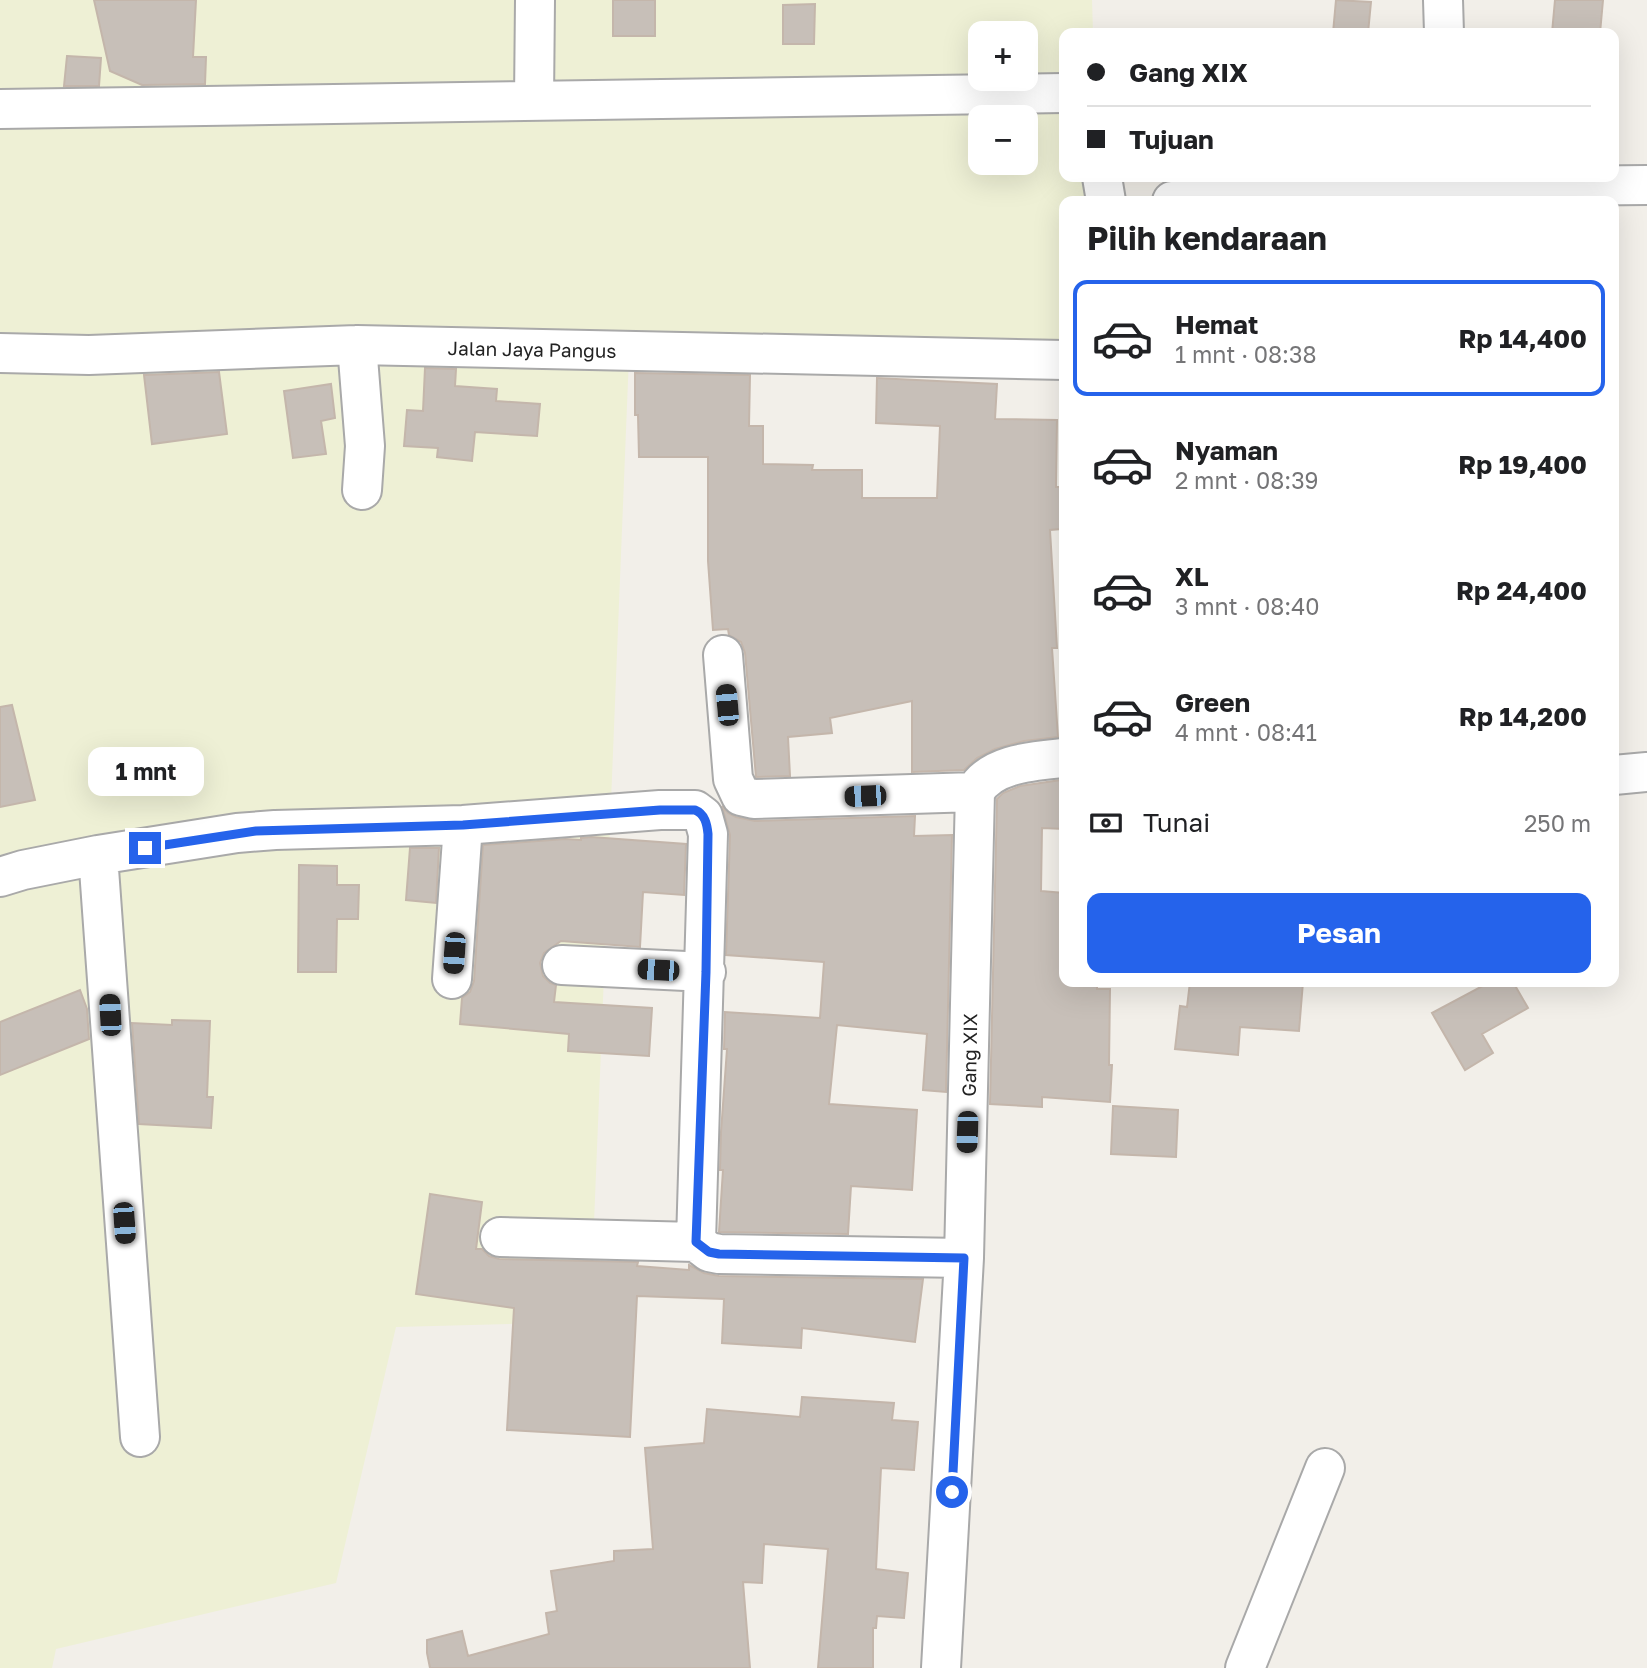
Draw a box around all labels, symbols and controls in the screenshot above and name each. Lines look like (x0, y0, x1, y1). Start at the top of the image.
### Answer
map controls (968, 21, 1038, 175)
button: + (968, 21, 1038, 91)
text: Gang XIX (1129, 57, 1248, 88)
button: − (968, 105, 1038, 175)
text: Tujuan (1129, 124, 1214, 155)
text: Pilih kendaraan (1087, 219, 1327, 257)
icon: car (1091, 307, 1154, 370)
text: Hemat (1175, 309, 1258, 340)
text: Rp 14,400 (1458, 323, 1587, 354)
street label: Jalan Jaya Pangus (447, 336, 617, 362)
text: 1 mnt · 08:38 (1175, 340, 1316, 368)
icon: car (1091, 433, 1154, 496)
text: Nyaman (1175, 435, 1278, 466)
text: Rp 19,400 (1458, 449, 1587, 480)
text: 2 mnt · 08:39 (1175, 466, 1319, 494)
icon: car (1091, 559, 1154, 622)
text: XL (1175, 561, 1209, 592)
text: Rp 24,400 (1456, 575, 1587, 606)
text: 3 mnt · 08:40 (1175, 592, 1320, 620)
car (715, 683, 740, 727)
icon: car (1091, 685, 1154, 748)
text: Green (1175, 687, 1250, 718)
text: Rp 14,200 (1459, 701, 1587, 732)
text: 4 mnt · 08:41 (1175, 718, 1317, 746)
callout: 1 mnt (87, 746, 203, 796)
text: 1 mnt (116, 757, 176, 785)
car (844, 785, 887, 807)
icon: cash (1087, 804, 1125, 842)
text: Tunai (1143, 807, 1210, 838)
text: 250 m (1524, 809, 1591, 837)
route end (129, 832, 161, 864)
button: Pesan (1087, 893, 1591, 973)
car (443, 931, 466, 975)
car (637, 958, 680, 982)
car (99, 993, 122, 1037)
street label: Gang XIX (957, 1013, 981, 1097)
car (956, 1111, 979, 1153)
car (113, 1201, 136, 1245)
route start (936, 1476, 968, 1508)

